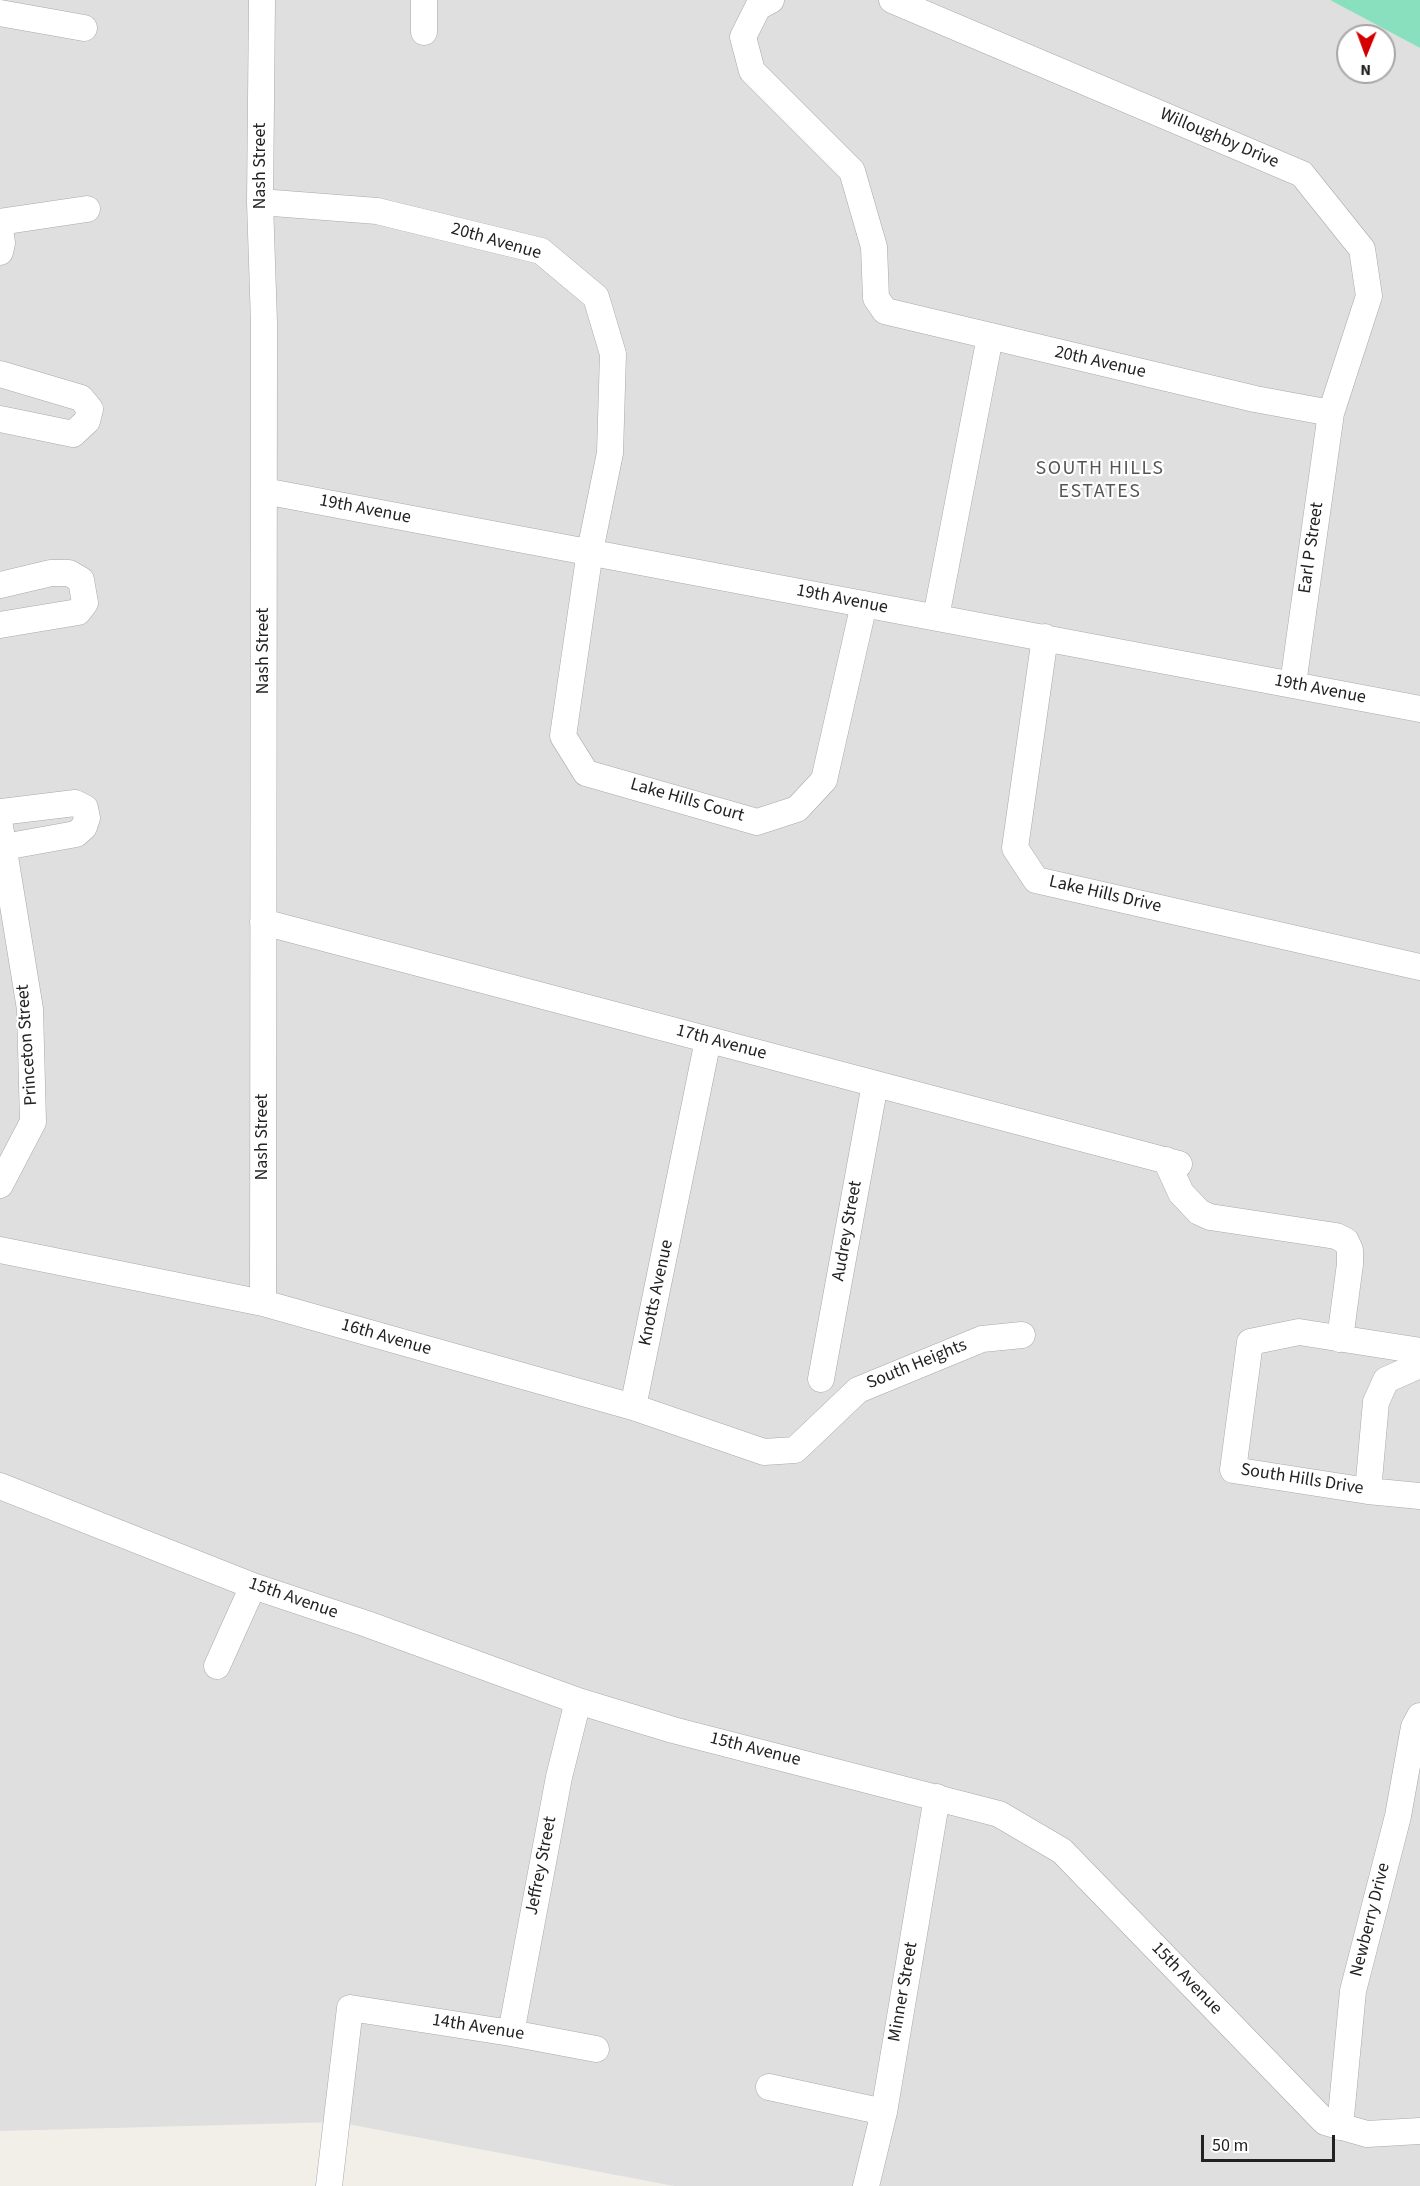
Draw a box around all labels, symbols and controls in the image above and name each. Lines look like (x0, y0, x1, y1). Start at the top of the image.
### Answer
north arrow (1336, 24, 1396, 84)
text: N (1360, 59, 1371, 81)
street label: Willoughby Drive (1156, 104, 1282, 174)
street label: Nash Street (250, 123, 272, 209)
street label: 20th Avenue (448, 219, 544, 265)
street label: 20th Avenue (1052, 342, 1148, 384)
district label: SOUTH HILLS ESTATES (1035, 458, 1165, 505)
street label: 19th Avenue (317, 491, 413, 529)
street label: Earl P Street (1295, 501, 1329, 595)
street label: 19th Avenue (794, 581, 890, 619)
street label: Nash Street (253, 608, 275, 694)
street label: 19th Avenue (1272, 671, 1368, 709)
street label: Lake Hills Court (628, 774, 746, 828)
street label: Lake Hills Drive (1047, 872, 1163, 918)
street label: Princeton Street (13, 984, 43, 1106)
street label: 17th Avenue (673, 1021, 769, 1065)
street label: Nash Street (252, 1094, 274, 1180)
street label: Audrey Street (829, 1179, 867, 1283)
street label: Knotts Avenue (635, 1238, 679, 1348)
street label: 16th Avenue (338, 1315, 434, 1361)
street label: South Heights (864, 1335, 970, 1395)
street label: South Hills Drive (1239, 1460, 1365, 1500)
street label: 15th Avenue (246, 1574, 340, 1624)
street label: 15th Avenue (707, 1728, 803, 1772)
street label: Jeffrey Street (522, 1815, 562, 1917)
street label: Newberry Drive (1346, 1861, 1396, 1979)
street label: 15th Avenue (1146, 1938, 1226, 2020)
street label: Minner Street (885, 1940, 923, 2044)
street label: 14th Avenue (430, 2010, 526, 2046)
scale bar (1204, 2123, 1338, 2161)
text: 50 m (1212, 2133, 1248, 2158)

